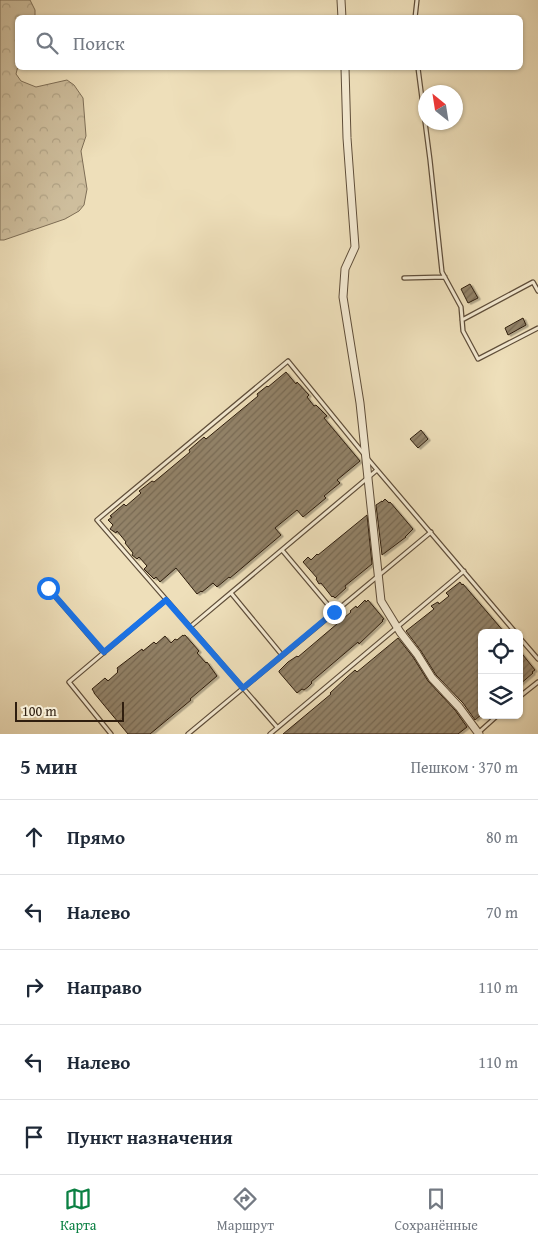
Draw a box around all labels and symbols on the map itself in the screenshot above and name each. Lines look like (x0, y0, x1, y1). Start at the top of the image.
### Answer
north arrow (418, 85, 463, 130)
route start (37, 577, 60, 600)
route end (323, 601, 346, 624)
scale bar (15, 699, 124, 722)

